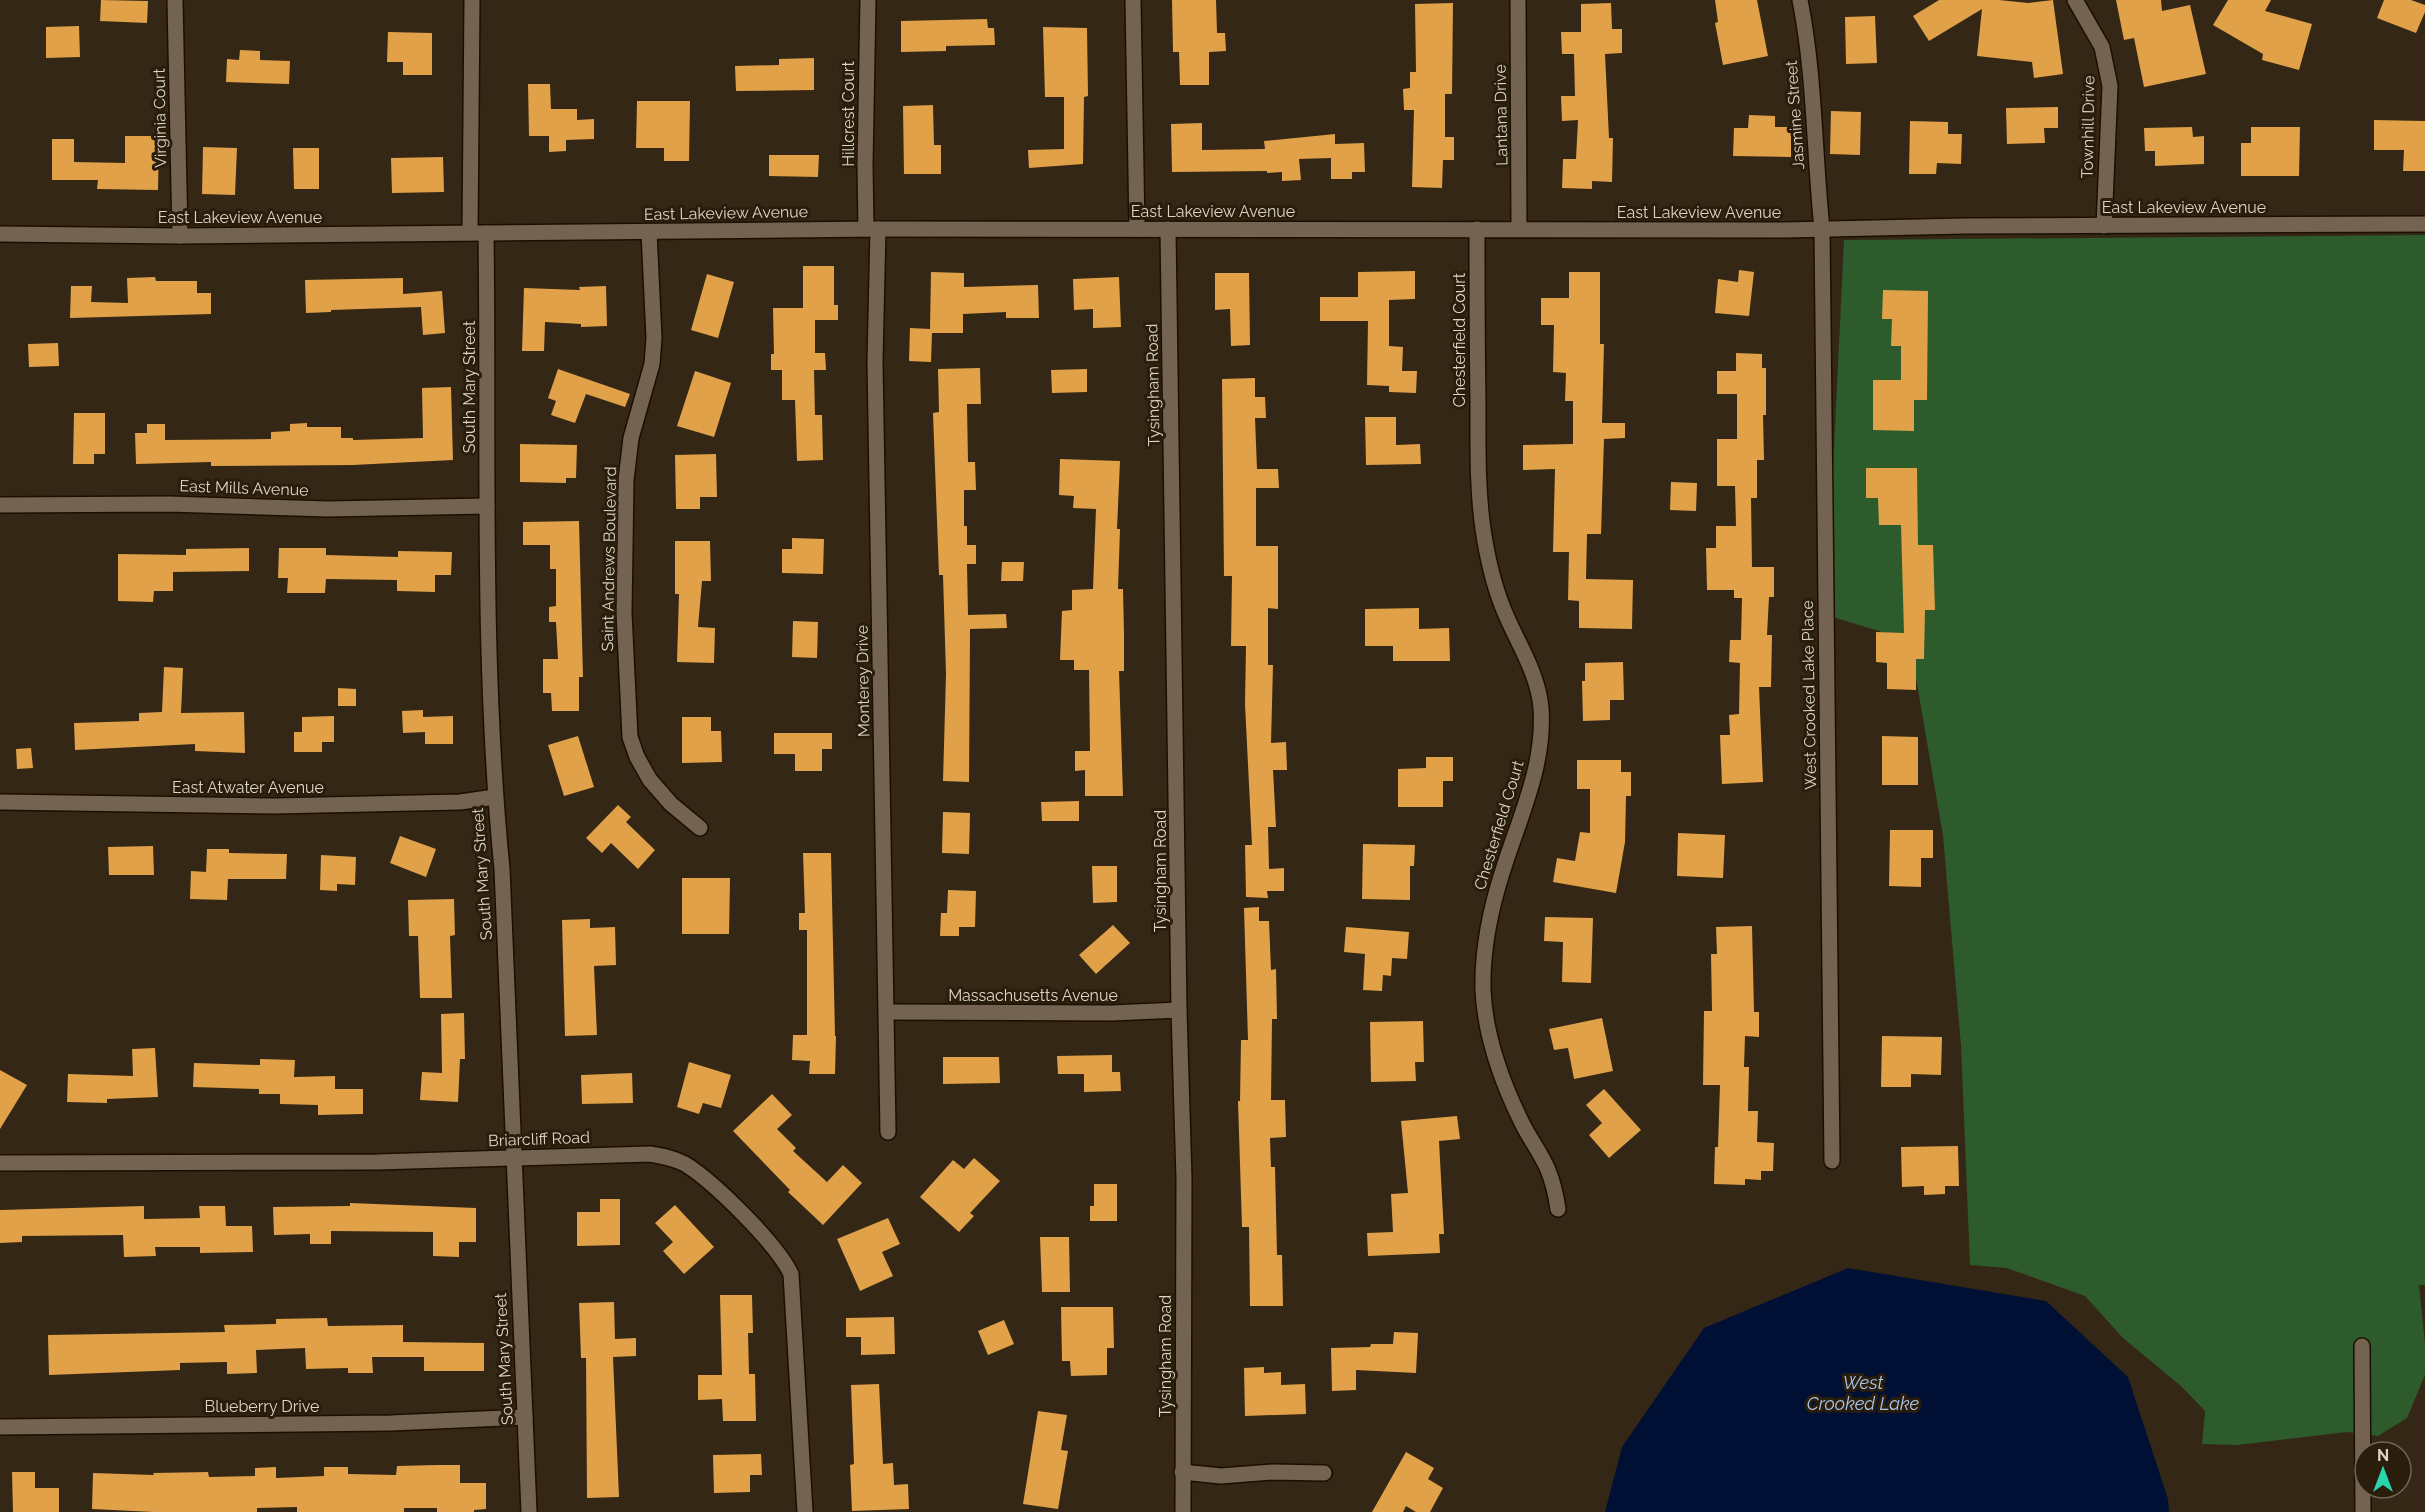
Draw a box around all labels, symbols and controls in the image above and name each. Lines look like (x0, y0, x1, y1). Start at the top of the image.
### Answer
street label: Jasmine Street (1782, 59, 1808, 170)
street label: Hillcrest Court (839, 61, 858, 167)
street label: Lantana Drive (1491, 64, 1511, 166)
street label: Virginia Court (150, 67, 170, 168)
street label: Townhill Drive (2078, 75, 2098, 179)
street label: East Lakeview Avenue (2102, 198, 2266, 217)
street label: East Lakeview Avenue (644, 202, 808, 224)
street label: East Lakeview Avenue (1131, 202, 1295, 221)
street label: East Lakeview Avenue (1617, 203, 1781, 222)
street label: East Lakeview Avenue (158, 208, 322, 227)
street label: Chesterfield Court (1450, 272, 1469, 407)
street label: South Mary Street (460, 320, 479, 453)
street label: Tysingham Road (1142, 324, 1164, 446)
street label: Saint Andrews Boulevard (598, 466, 620, 652)
street label: East Mills Avenue (179, 476, 309, 500)
street label: West Crooked Lake Place (1798, 600, 1820, 790)
street label: Monterey Drive (853, 625, 873, 737)
street label: Chesterfield Court (1470, 757, 1528, 892)
street label: East Atwater Avenue (172, 778, 324, 797)
street label: South Mary Street (468, 807, 496, 941)
street label: Tysingham Road (1151, 810, 1170, 932)
street label: Massachusetts Avenue (948, 986, 1118, 1005)
street label: Briarcliff Road (488, 1128, 590, 1150)
street label: South Mary Street (491, 1292, 517, 1426)
street label: Tysingham Road (1156, 1295, 1175, 1417)
water label: West Crooked Lake (1807, 1372, 1920, 1414)
street label: Blueberry Drive (205, 1397, 319, 1416)
north arrow (2353, 1440, 2413, 1500)
text: N (2377, 1446, 2389, 1465)

